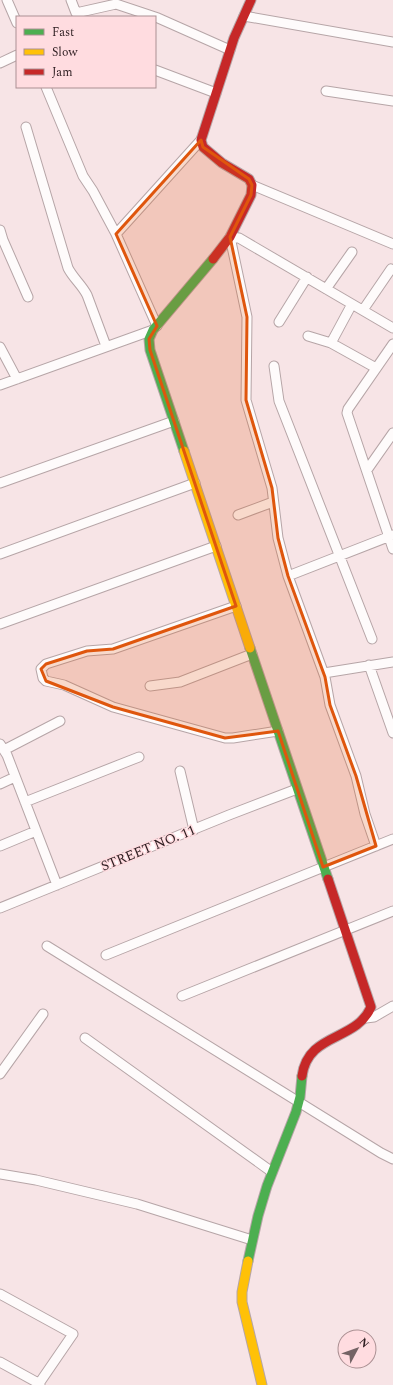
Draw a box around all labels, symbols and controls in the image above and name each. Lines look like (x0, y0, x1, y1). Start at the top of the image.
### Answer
legend (16, 16, 156, 88)
text: Fast (52, 23, 74, 42)
text: Slow (52, 43, 78, 62)
text: Jam (52, 63, 73, 82)
street label: STREET NO. 11 (98, 819, 198, 877)
north arrow (337, 1329, 377, 1369)
text: N (355, 1334, 374, 1352)

